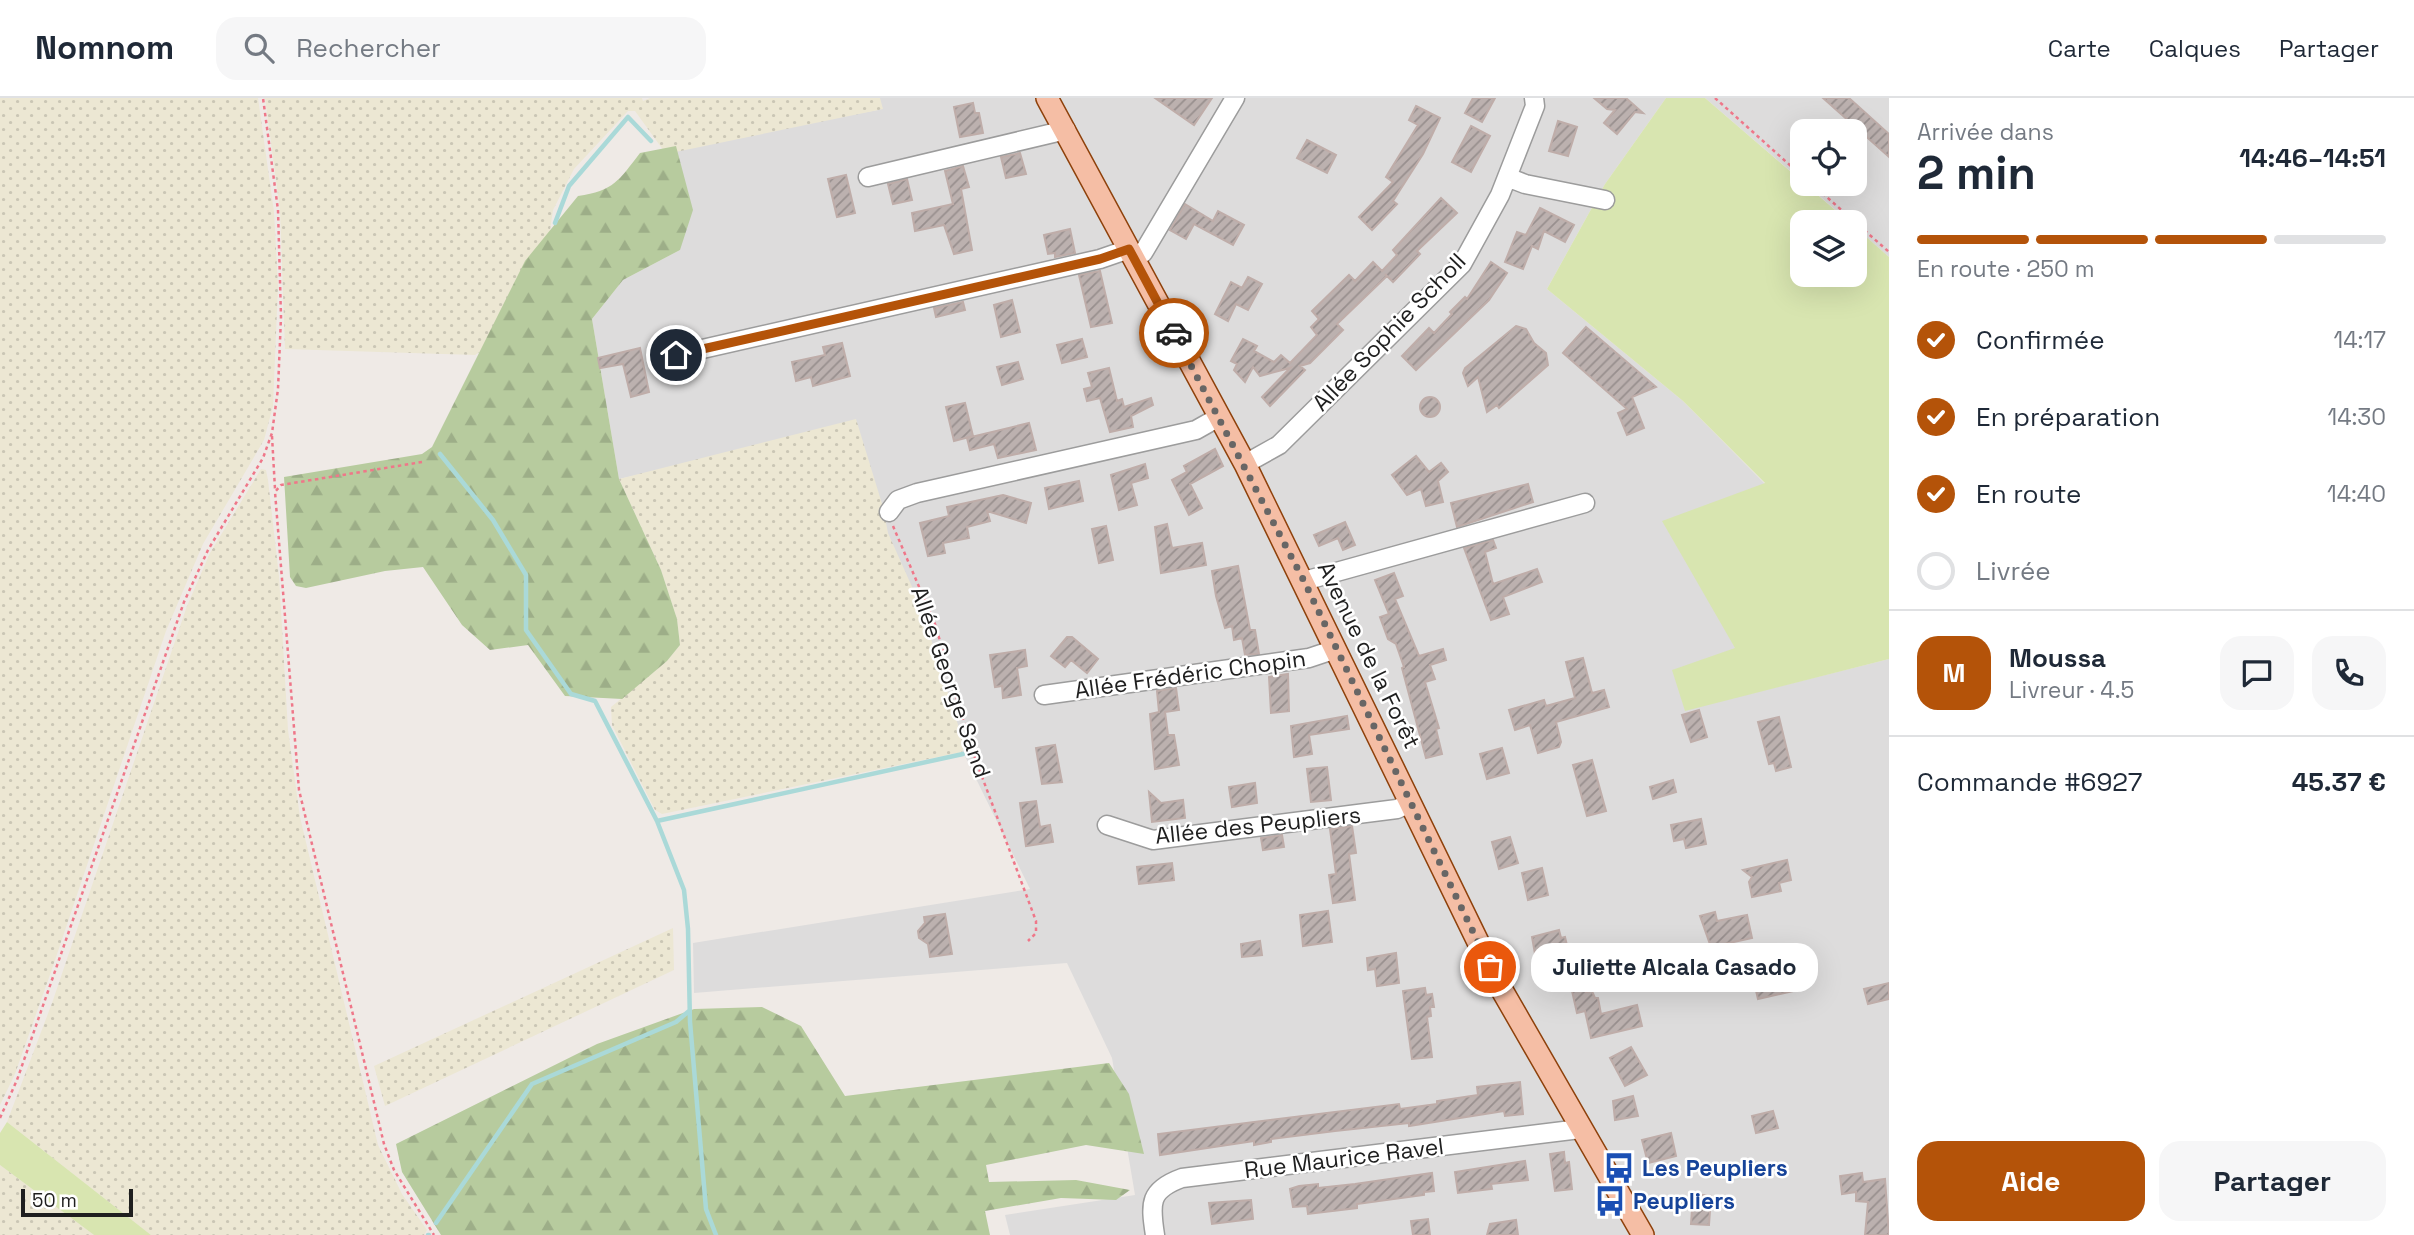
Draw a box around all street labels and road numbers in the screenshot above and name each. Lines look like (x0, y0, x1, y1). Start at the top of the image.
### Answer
street label: Allée Sophie Scholl (1306, 247, 1472, 417)
street label: Avenue de la Forêt (1311, 556, 1427, 754)
street label: Allée George Sand (904, 582, 998, 782)
street label: Allée Frédéric Chopin (1072, 643, 1308, 705)
street label: Allée des Peupliers (1154, 799, 1362, 851)
street label: Rue Maurice Ravel (1242, 1131, 1446, 1185)

